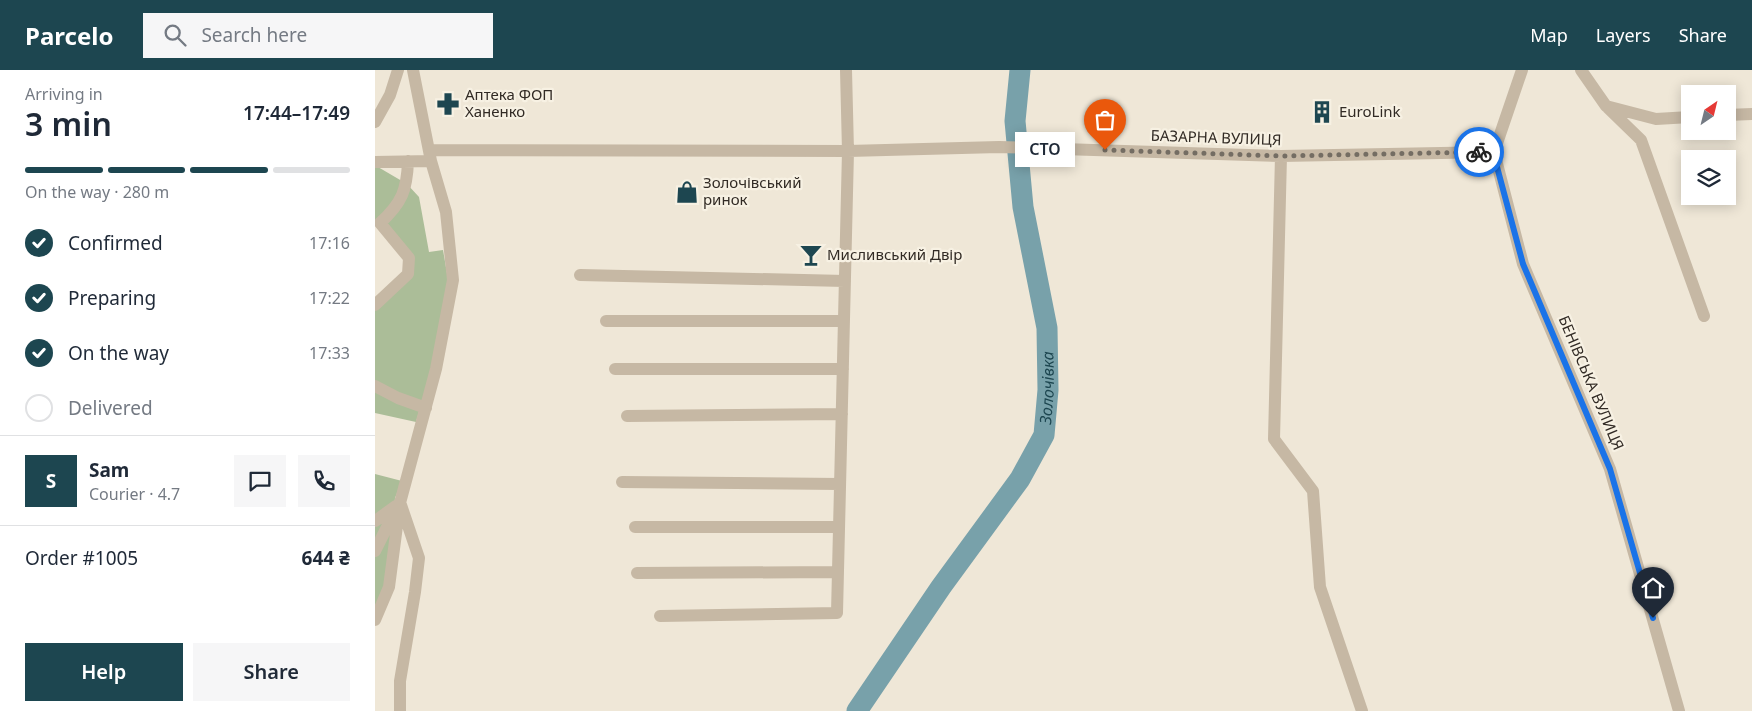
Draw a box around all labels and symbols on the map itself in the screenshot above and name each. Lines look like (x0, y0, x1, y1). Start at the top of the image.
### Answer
place label: Аптека ФОП Ханенко (465, 84, 553, 121)
north arrow (1681, 85, 1736, 140)
pharmacy icon: Аптека ФОП Ханенко (435, 91, 461, 117)
pin (1084, 99, 1126, 150)
building icon: EuroLink (1309, 99, 1335, 125)
place label: EuroLink (1339, 101, 1401, 121)
street label: БАЗАРНА ВУЛИЦЯ (1150, 125, 1282, 149)
courier (1454, 127, 1504, 177)
callout: СТО (1015, 132, 1075, 168)
place label: Золочівський ринок (703, 172, 801, 209)
shop icon: Золочівський ринок (674, 179, 700, 205)
bar icon: Мисливський Двір (798, 242, 824, 268)
place label: Мисливський Двір (827, 244, 962, 264)
street label: БЕНІВСЬКА ВУЛИЦЯ (1555, 312, 1629, 453)
water label: Золочівка (1034, 351, 1059, 426)
pin (1632, 567, 1674, 618)

